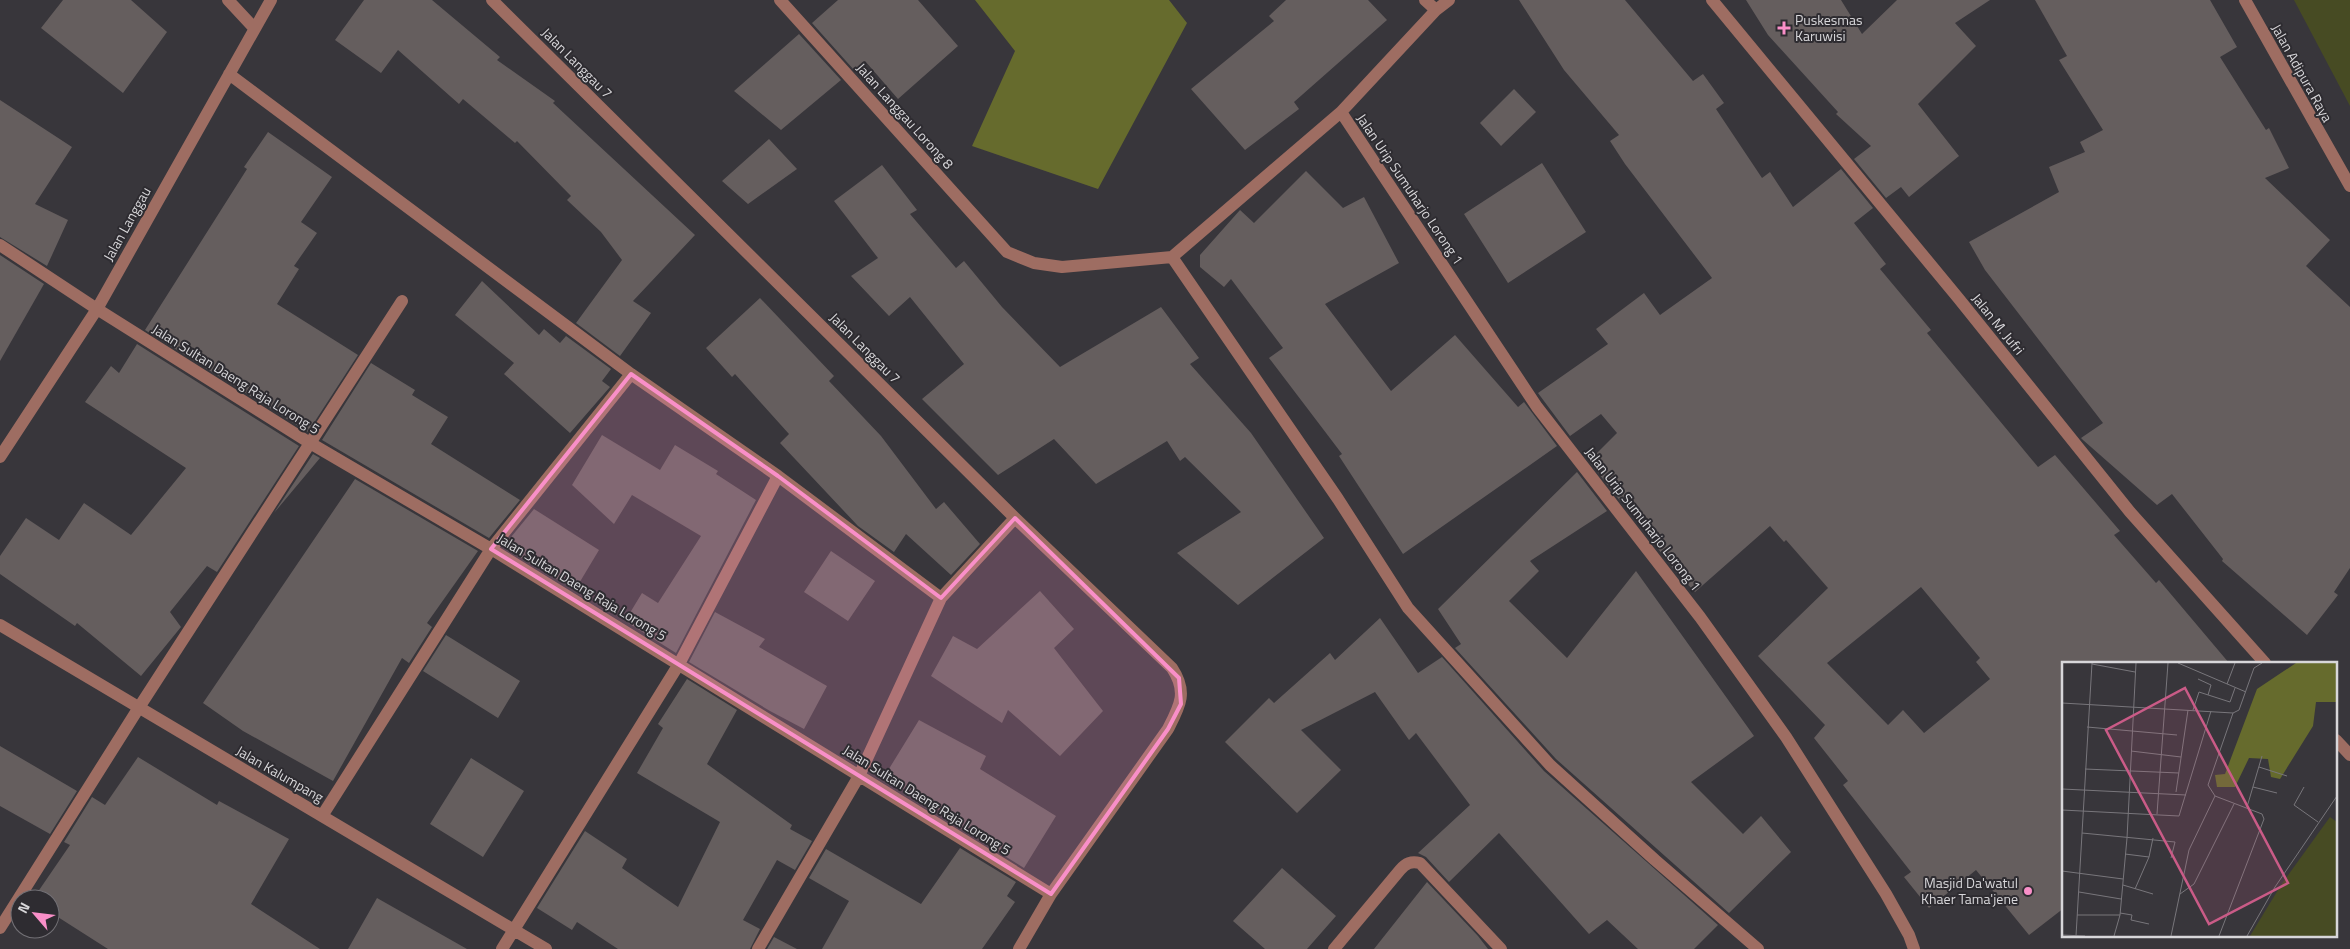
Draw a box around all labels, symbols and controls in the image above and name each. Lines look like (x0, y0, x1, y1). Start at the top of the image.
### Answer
place label: Puskesmas Karuwisi (1795, 9, 1863, 46)
street label: Jalan Adipura Raya (2267, 20, 2338, 126)
marker: Puskesmas Karuwisi (1777, 21, 1791, 35)
street label: Jalan Langgau 7 (537, 22, 618, 103)
street label: Jalan Langgau Lorong 8 (852, 58, 959, 174)
street label: Jalan Urip Sumuharjo Lorong 1 (1352, 109, 1469, 268)
street label: Jalan Langgau (98, 183, 156, 265)
street label: Jalan M. Jufri (1967, 288, 2030, 359)
street label: Jalan Langgau 7 (825, 307, 906, 388)
street label: Jalan Sultan Daeng Raja Lorong 5 (148, 318, 324, 439)
street label: Jalan Urip Sumuharjo Lorong 1 (1580, 442, 1707, 595)
street label: Jalan Sultan Daeng Raja Lorong 5 (494, 528, 671, 646)
inset map (2062, 662, 2338, 936)
street label: Jalan Sultan Daeng Raja Lorong 5 (839, 739, 1015, 860)
street label: Jalan Kalumpang (232, 740, 328, 807)
place label: Masjid Da'watul Khaer Tama'jene (1921, 872, 2018, 909)
marker: Masjid Da'watul Khaer Tama'jene (2022, 885, 2034, 897)
north arrow (10, 889, 60, 939)
text: N (12, 898, 35, 917)

